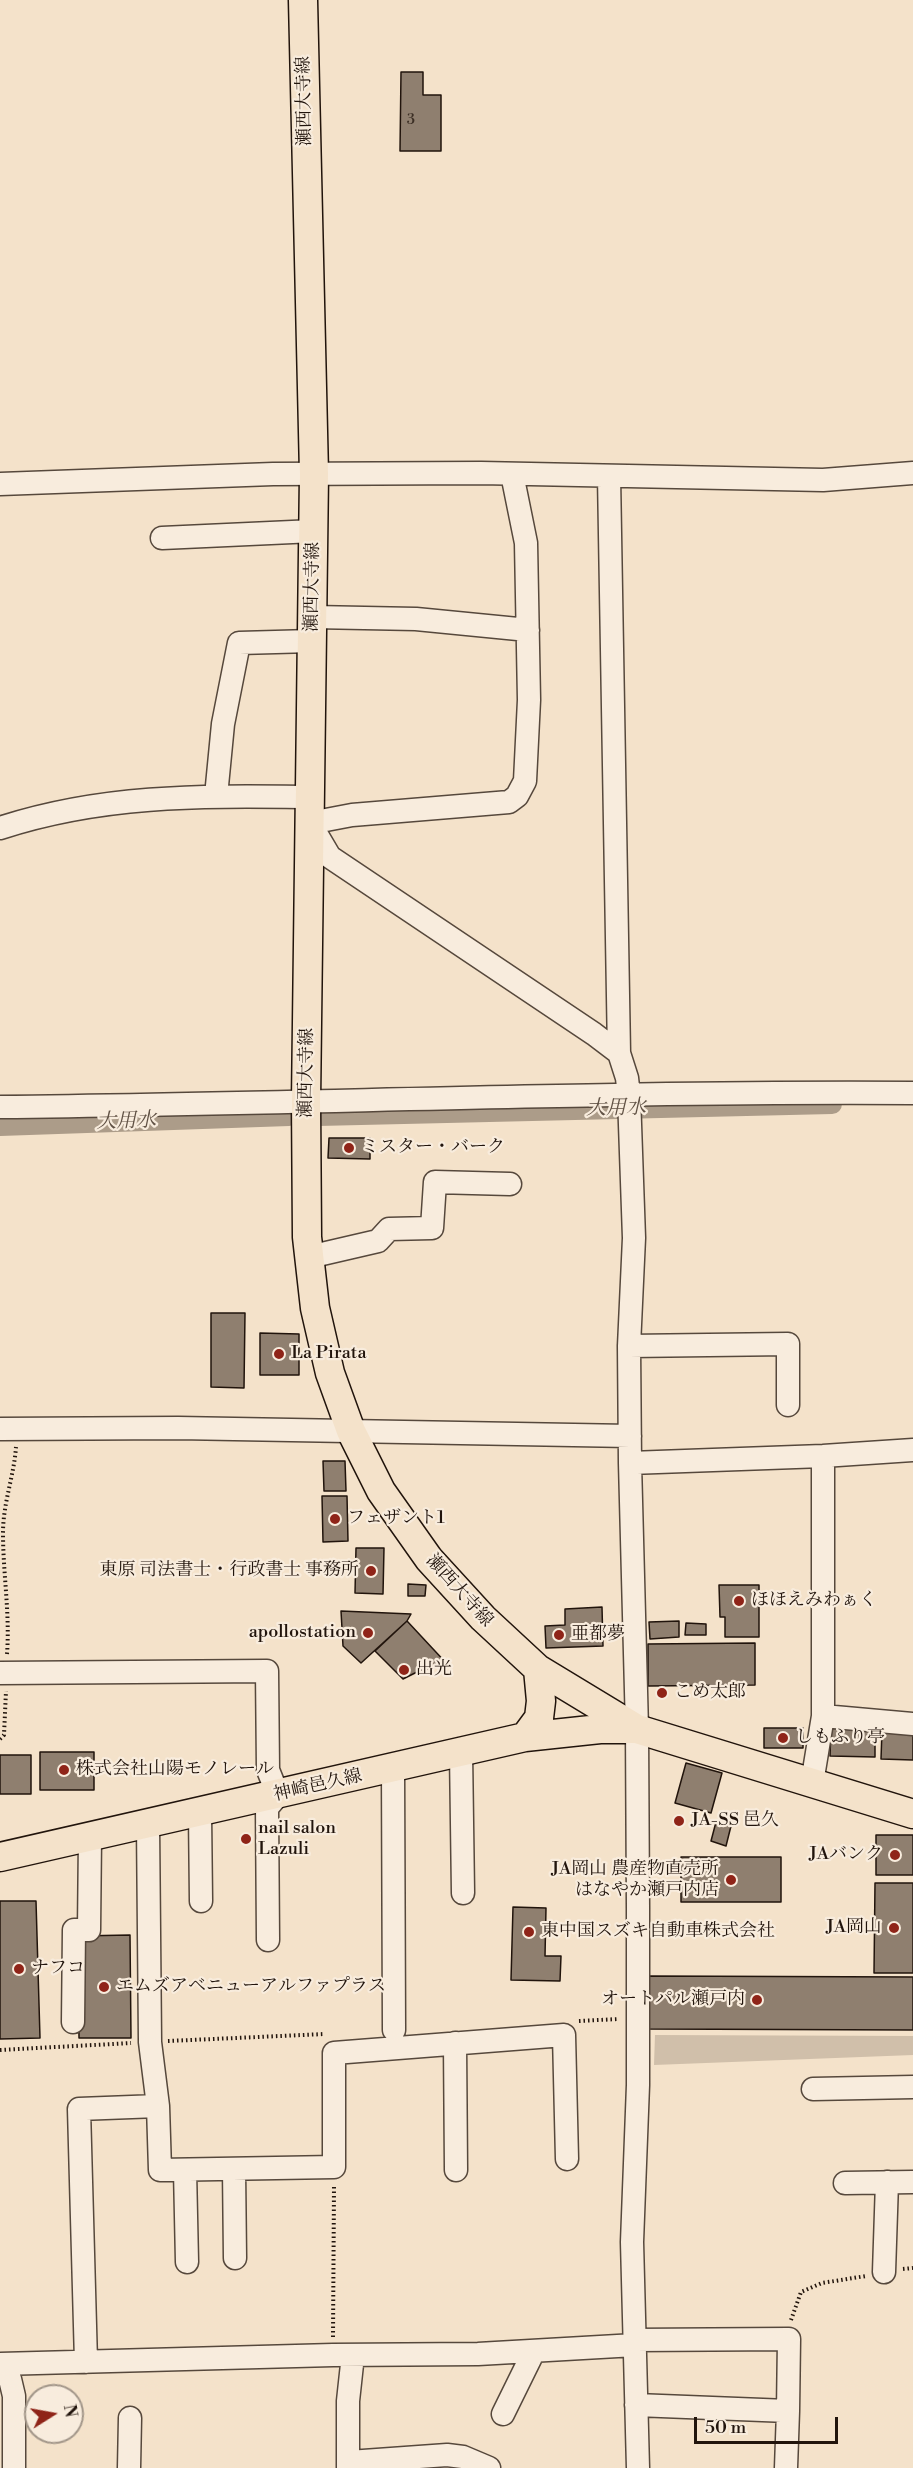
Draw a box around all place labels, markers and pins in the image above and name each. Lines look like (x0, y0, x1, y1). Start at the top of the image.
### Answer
place label: ミスター・バーク (361, 1137, 505, 1159)
marker: ミスター・バーク (342, 1141, 356, 1155)
place label: La Pirata (291, 1343, 367, 1365)
marker: La Pirata (272, 1347, 286, 1361)
place label: フェザント1 (347, 1508, 445, 1530)
marker: フェザント1 (328, 1512, 342, 1526)
place label: 東原 司法書士・行政書士 事務所 (100, 1560, 359, 1582)
marker: 東原 司法書士・行政書士 事務所 (364, 1564, 378, 1578)
place label: ほほえみわぁく (751, 1590, 877, 1612)
marker: ほほえみわぁく (732, 1594, 746, 1608)
place label: apollostation (249, 1622, 356, 1644)
place label: 亜都夢 (571, 1624, 625, 1646)
marker: apollostation (361, 1626, 375, 1640)
marker: 亜都夢 (552, 1628, 566, 1642)
place label: 出光 (416, 1659, 452, 1681)
marker: 出光 (397, 1663, 411, 1677)
place label: こめ太郎 (674, 1682, 746, 1704)
marker: こめ太郎 (655, 1686, 669, 1700)
place label: しもふり亭 (795, 1727, 885, 1749)
marker: しもふり亭 (776, 1731, 790, 1745)
place label: 株式会社山陽モノレール (76, 1759, 274, 1781)
marker: 株式会社山陽モノレール (57, 1763, 71, 1777)
place label: JA-SS 邑久 (691, 1810, 779, 1832)
marker: JA-SS 邑久 (672, 1814, 686, 1828)
place label: nail salon Lazuli (258, 1818, 336, 1860)
marker: nail salon Lazuli (239, 1832, 253, 1846)
place label: JAバンク (809, 1844, 883, 1866)
marker: JAバンク (888, 1848, 902, 1862)
place label: JA岡山 農産物直売所 はなやか瀬戸内店 (551, 1859, 719, 1902)
marker: JA岡山 農産物直売所 はなやか瀬戸内店 (724, 1873, 738, 1887)
place label: JA岡山 (826, 1917, 882, 1939)
place label: 東中国スズキ自動車株式会社 (541, 1921, 775, 1943)
marker: JA岡山 (887, 1921, 901, 1935)
marker: 東中国スズキ自動車株式会社 (522, 1925, 536, 1939)
place label: ナフコ (31, 1958, 85, 1980)
marker: ナフコ (12, 1962, 26, 1976)
place label: エムズアベニューアルファプラス (116, 1976, 386, 1998)
marker: エムズアベニューアルファプラス (97, 1980, 111, 1994)
place label: オートパル瀬戸内 (601, 1989, 745, 2011)
marker: オートパル瀬戸内 (750, 1993, 764, 2007)

